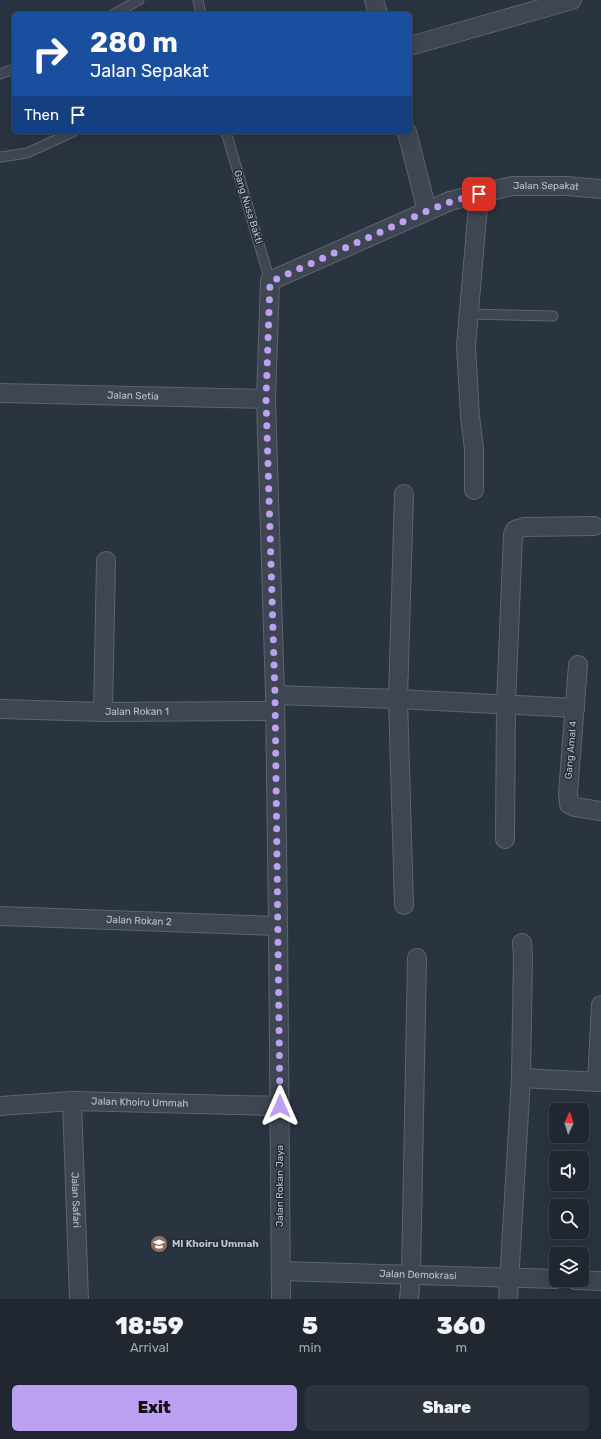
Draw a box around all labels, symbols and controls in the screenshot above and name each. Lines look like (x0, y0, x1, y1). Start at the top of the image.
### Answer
text: 280 m (90, 26, 178, 59)
icon: right (24, 28, 76, 80)
text: Jalan Sepakat (90, 60, 209, 82)
icon: arrive (67, 104, 89, 126)
text: Then (24, 106, 59, 124)
street label: Gang Nusa Bakti (231, 169, 265, 245)
pin (462, 177, 496, 211)
street label: Jalan Sepakat (513, 180, 580, 193)
icon: arrive (468, 183, 490, 205)
street label: Jalan Setia (107, 389, 159, 403)
street label: Jalan Rokan 1 (105, 706, 169, 718)
street label: Gang Amal 4 (562, 720, 580, 780)
street label: Jalan Rokan 2 (106, 914, 172, 928)
position arrow (259, 1085, 301, 1127)
street label: Jalan Khoiru Ummah (91, 1095, 189, 1110)
north arrow (549, 1103, 589, 1143)
map controls (549, 1103, 589, 1287)
street label: Jalan Rokan Jaya (274, 1145, 286, 1227)
button: sound (549, 1151, 589, 1191)
street label: Jalan Safari (69, 1172, 82, 1228)
button: search (549, 1199, 589, 1239)
school or university icon: MI Khoiru Ummah (149, 1234, 169, 1254)
place label: MI Khoiru Ummah (172, 1238, 259, 1250)
button: layers (549, 1247, 589, 1287)
street label: Jalan Demokrasi (379, 1268, 457, 1282)
text: 18:59 (115, 1312, 184, 1340)
text: 5 (302, 1312, 318, 1340)
text: 360 (437, 1312, 486, 1340)
text: Arrival (130, 1340, 169, 1355)
text: min (299, 1340, 321, 1355)
text: m (455, 1340, 467, 1355)
button: Exit (12, 1385, 297, 1431)
button: Share (305, 1385, 589, 1431)

